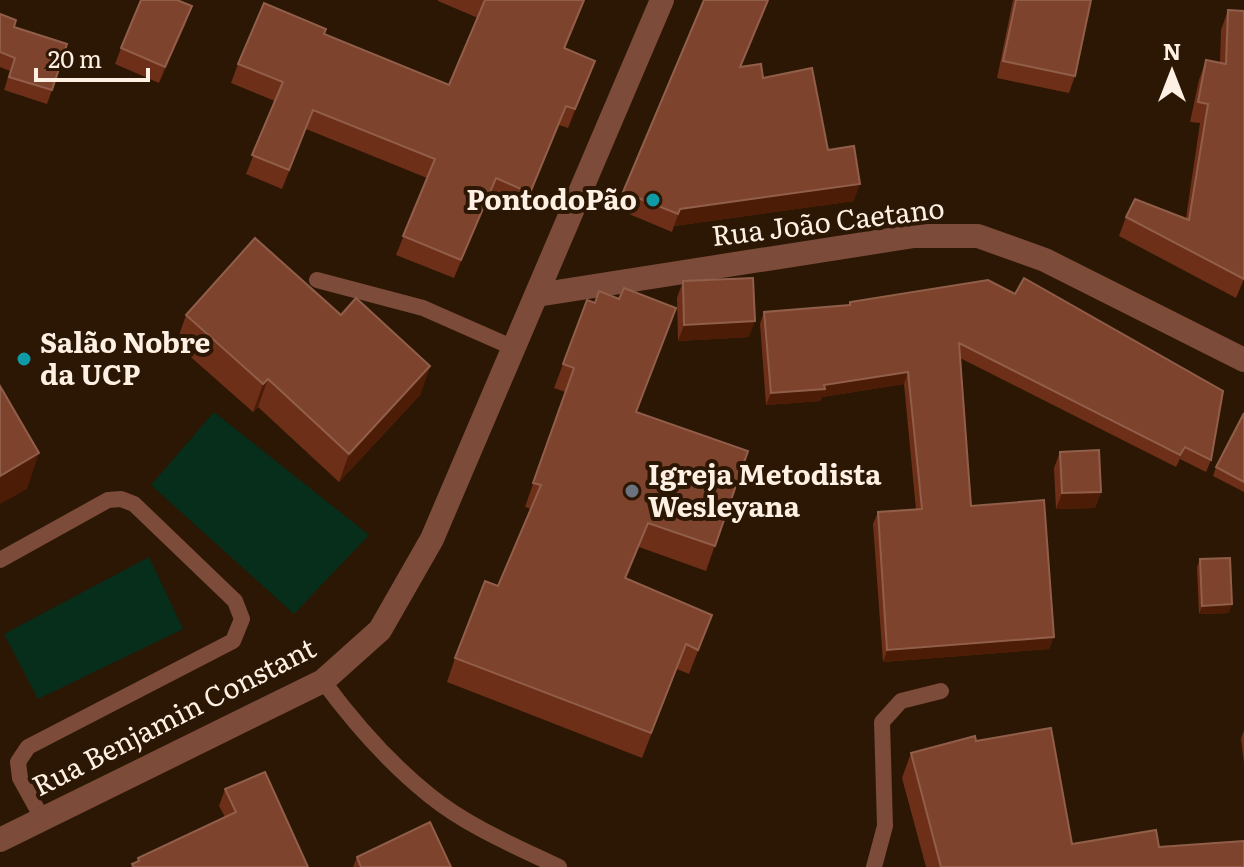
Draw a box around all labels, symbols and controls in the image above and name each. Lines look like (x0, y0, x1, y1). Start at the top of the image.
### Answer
scale bar (36, 32, 148, 82)
north arrow (1132, 32, 1212, 112)
text: N (1163, 34, 1181, 67)
text: 20 m (48, 40, 102, 75)
place label: PontodoPão (466, 177, 637, 219)
street label: Rua João Caetano (709, 185, 947, 255)
marker: PontodoPão (644, 191, 662, 209)
place label: Salão Nobre da UCP (40, 320, 211, 394)
marker: Salão Nobre da UCP (15, 350, 33, 368)
place label: Igreja Metodista Wesleyana (648, 452, 882, 526)
marker: Igreja Metodista Wesleyana (623, 482, 641, 500)
street label: Rua Benjamin Constant (24, 625, 323, 805)

